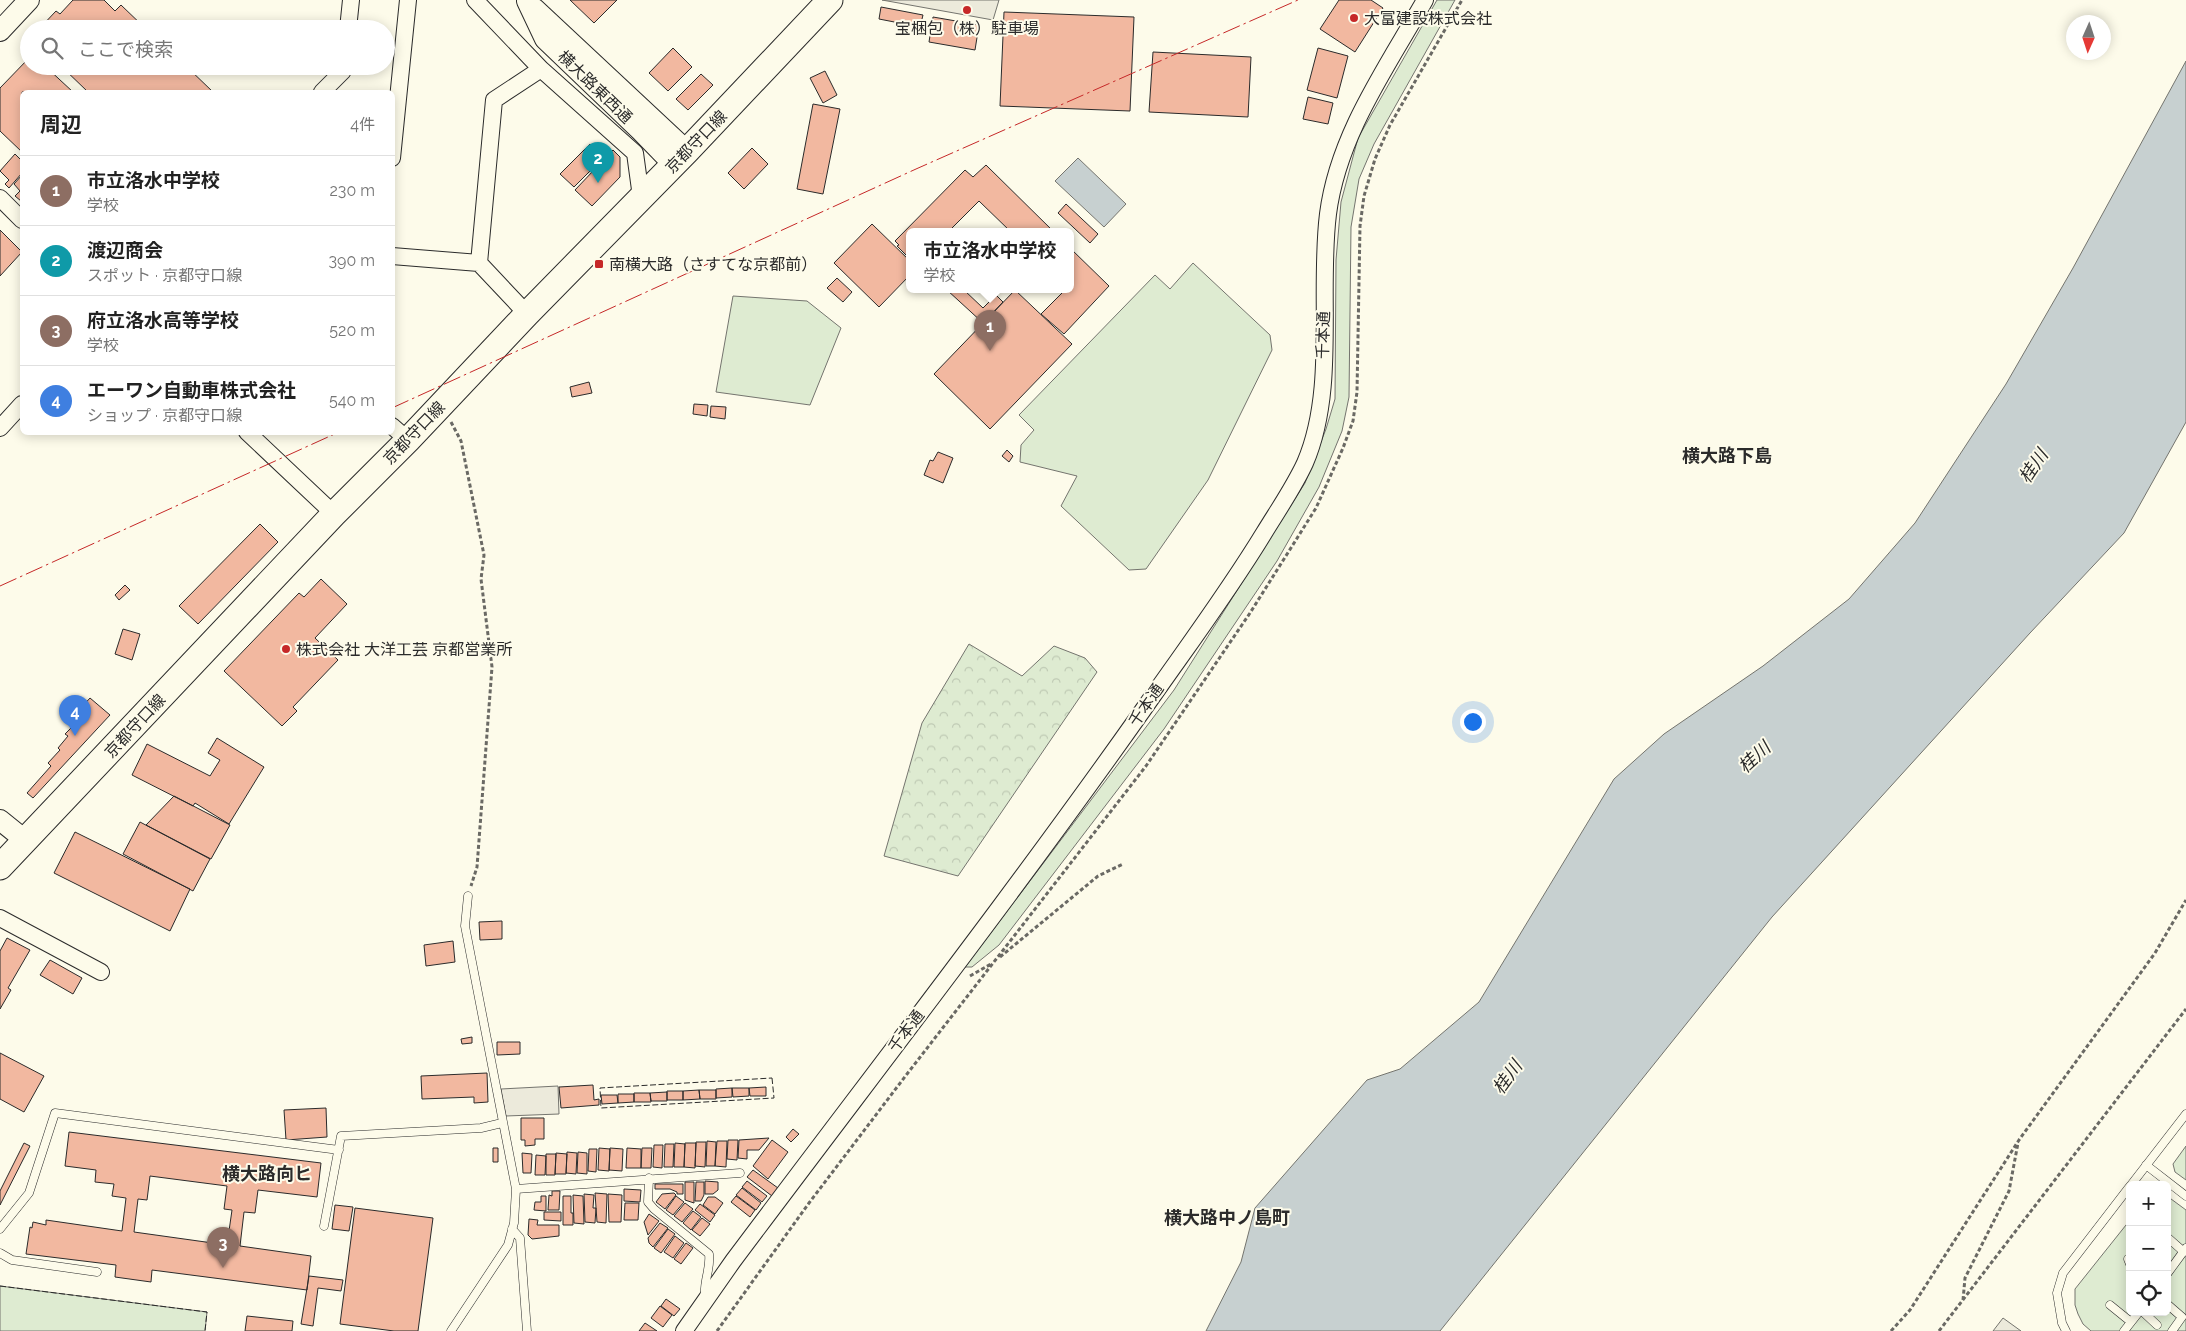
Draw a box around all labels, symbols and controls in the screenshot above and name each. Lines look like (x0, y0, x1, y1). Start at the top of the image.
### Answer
marker: 宝梱包（株）駐車場 (961, 4, 973, 16)
place label: 大富建設株式会社 (1364, 9, 1492, 28)
marker: 大富建設株式会社 (1348, 12, 1360, 24)
north arrow (2066, 15, 2111, 60)
place label: 宝梱包（株）駐車場 (895, 19, 1039, 38)
search box (20, 20, 395, 75)
icon: search (38, 34, 66, 62)
text: ここで検索 (78, 38, 173, 60)
street label: 横大路東西通 (554, 47, 636, 127)
street label: 京都守口線 (661, 107, 731, 177)
text: 周辺 (40, 112, 82, 137)
text: 4件 (350, 115, 375, 134)
pin: 2 (582, 142, 614, 183)
text: 市立洛水中学校 (87, 169, 220, 191)
text: 1 (52, 181, 60, 200)
text: 230 m (330, 181, 375, 200)
text: 学校 (87, 196, 119, 215)
popup (906, 228, 1074, 293)
text: 渡辺商会 (87, 239, 163, 261)
text: 市立洛水中学校 (923, 239, 1057, 261)
text: 2 (51, 251, 61, 270)
text: 390 m (329, 251, 375, 270)
place label: 南横大路（さすてな京都前） (609, 255, 817, 274)
marker: 南横大路（さすてな京都前） (593, 258, 605, 270)
text: スポット · 京都守口線 (87, 266, 242, 285)
text: 学校 (923, 266, 956, 285)
text: 府立洛水高等学校 (87, 309, 239, 331)
pin: 1 (974, 310, 1006, 351)
street label: 千本通 (1313, 311, 1333, 359)
text: 3 (52, 321, 60, 340)
text: 520 m (329, 321, 375, 340)
text: 学校 (87, 336, 119, 355)
text: エーワン自動車株式会社 (87, 379, 296, 401)
text: 4 (51, 391, 61, 410)
text: 540 m (329, 391, 375, 410)
street label: 京都守口線 (379, 398, 449, 468)
text: ショップ · 京都守口線 (87, 406, 242, 425)
water label: 桂川 (2014, 444, 2053, 487)
district label: 横大路下島 (1682, 445, 1772, 466)
place label: 株式会社 大洋工芸 京都営業所 (296, 640, 512, 659)
marker: 株式会社 大洋工芸 京都営業所 (280, 643, 292, 655)
street label: 千本通 (1124, 680, 1168, 730)
street label: 京都守口線 (101, 690, 169, 762)
pin: 4 (59, 695, 91, 736)
your location (1460, 709, 1486, 735)
water label: 桂川 (1734, 736, 1776, 777)
street label: 千本通 (884, 1006, 928, 1056)
water label: 桂川 (1488, 1055, 1527, 1098)
district label: 横大路向ヒ (222, 1163, 312, 1184)
map controls (2126, 1181, 2171, 1316)
button: + (2126, 1181, 2171, 1226)
district label: 横大路中ノ島町 (1164, 1207, 1290, 1228)
button: − (2126, 1226, 2171, 1271)
pin: 3 (207, 1227, 239, 1268)
button: locate (2126, 1271, 2171, 1316)

